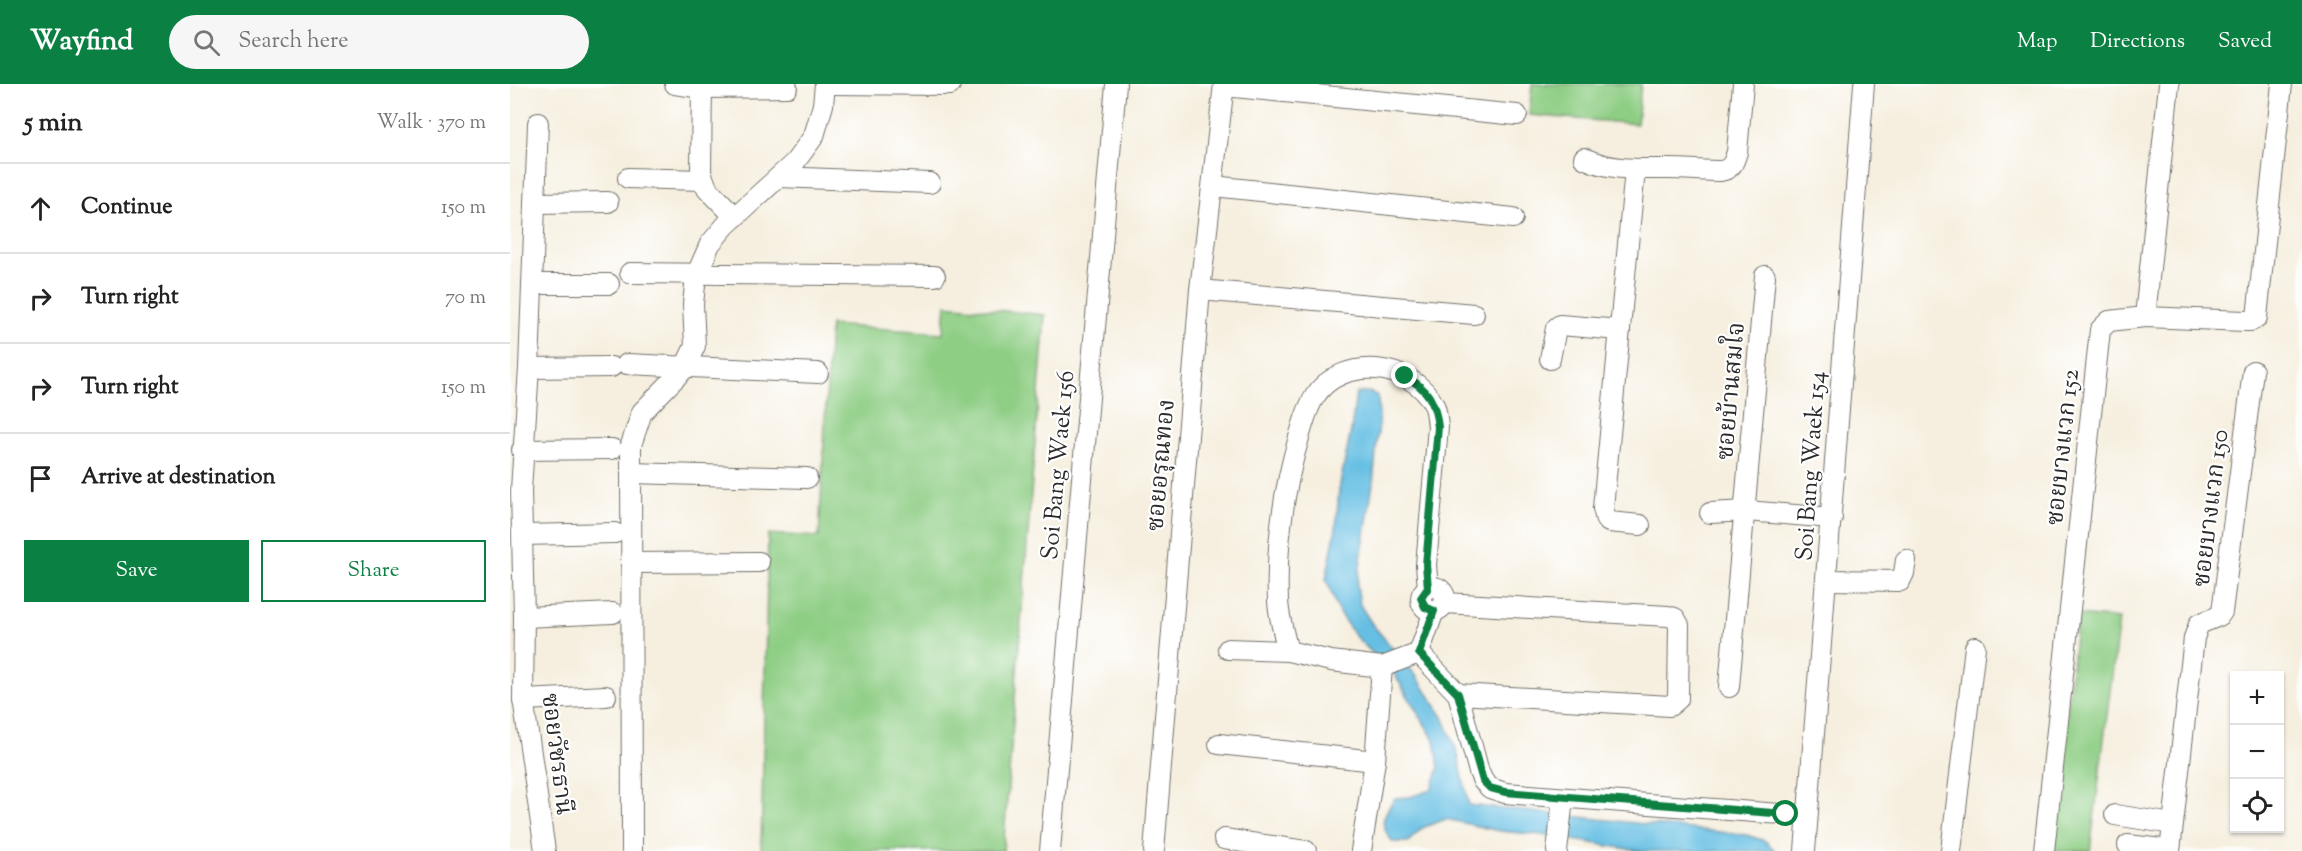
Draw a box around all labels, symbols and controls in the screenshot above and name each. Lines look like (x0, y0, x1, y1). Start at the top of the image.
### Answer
search box (169, 15, 589, 69)
text: Wayfind (30, 22, 133, 62)
icon: search (190, 26, 223, 59)
text: Search here (238, 26, 349, 58)
text: Map (2017, 27, 2057, 57)
text: Directions (2090, 27, 2185, 57)
text: Saved (2218, 27, 2272, 57)
text: 5 min (24, 105, 83, 142)
text: Walk · 370 m (376, 109, 486, 138)
icon: ahead (24, 192, 57, 225)
text: Continue (81, 192, 172, 224)
text: 150 m (441, 194, 486, 223)
icon: right (24, 282, 57, 315)
text: Turn right (81, 282, 178, 314)
text: 70 m (445, 284, 486, 313)
street label: ซอยบ้านสมใจ (1706, 321, 1755, 462)
route end (1391, 362, 1417, 388)
street label: ซอยบางแวก 152 (2039, 367, 2089, 527)
street label: Soi Bang Waek 156 (1034, 369, 1084, 561)
street label: Soi Bang Waek 154 (1788, 370, 1836, 562)
icon: right (24, 372, 57, 405)
text: Turn right (81, 372, 178, 404)
text: 150 m (441, 374, 486, 403)
street label: ซอยอรุณทอง (1139, 398, 1185, 533)
street label: ซอยบางแวก 150 (2185, 427, 2239, 589)
icon: arrive (24, 462, 57, 495)
text: Arrive at destination (81, 462, 276, 494)
button: Save (24, 540, 249, 602)
button: Share (261, 540, 486, 602)
map controls (2230, 671, 2284, 833)
button: + (2230, 671, 2284, 725)
street label: ซอยวัชรธานี (532, 691, 580, 817)
button: − (2230, 725, 2284, 779)
button: locate (2230, 779, 2284, 833)
route start (1772, 800, 1798, 826)

